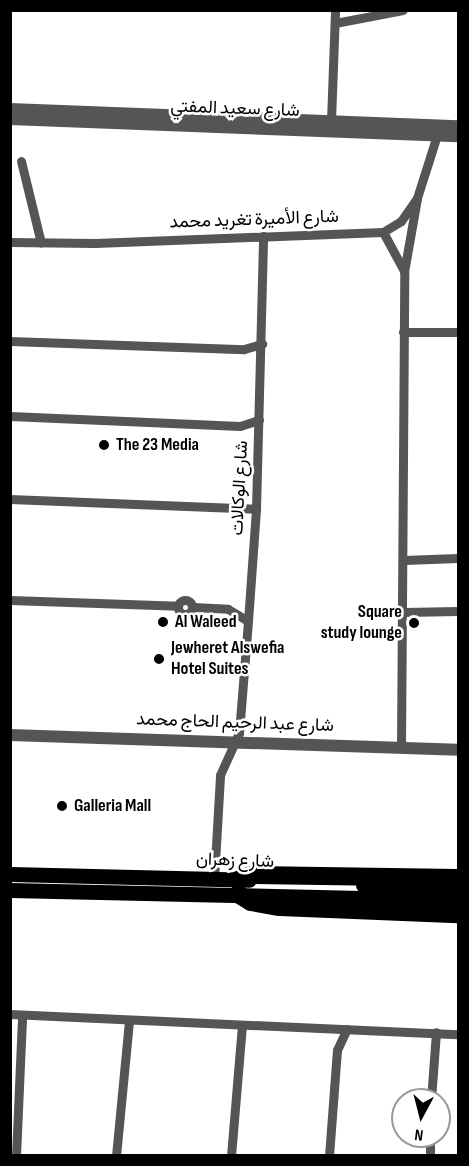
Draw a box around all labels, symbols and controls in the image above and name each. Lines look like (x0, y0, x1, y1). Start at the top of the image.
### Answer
street label: شارع سعيد المفتي (170, 96, 300, 122)
street label: شارع الأميرة تغريد محمد (169, 206, 339, 234)
place label: The 23 Media (116, 434, 199, 456)
marker: The 23 Media (97, 438, 111, 452)
street label: شارع الوكالات (227, 440, 253, 536)
place label: Square study lounge (321, 602, 402, 644)
place label: Al Waleed (175, 611, 236, 633)
marker: Al Waleed (156, 615, 170, 629)
marker: Square study lounge (407, 616, 421, 630)
place label: Jewheret Alswefia Hotel Suites (171, 638, 284, 680)
marker: Jewheret Alswefia Hotel Suites (152, 652, 166, 666)
street label: شارع عبد الرحيم الحاج محمد (136, 709, 334, 737)
place label: Galleria Mall (74, 795, 151, 817)
marker: Galleria Mall (55, 799, 69, 813)
street label: شارع زهران (195, 849, 275, 873)
north arrow (391, 1088, 451, 1148)
text: N (414, 1124, 424, 1144)

